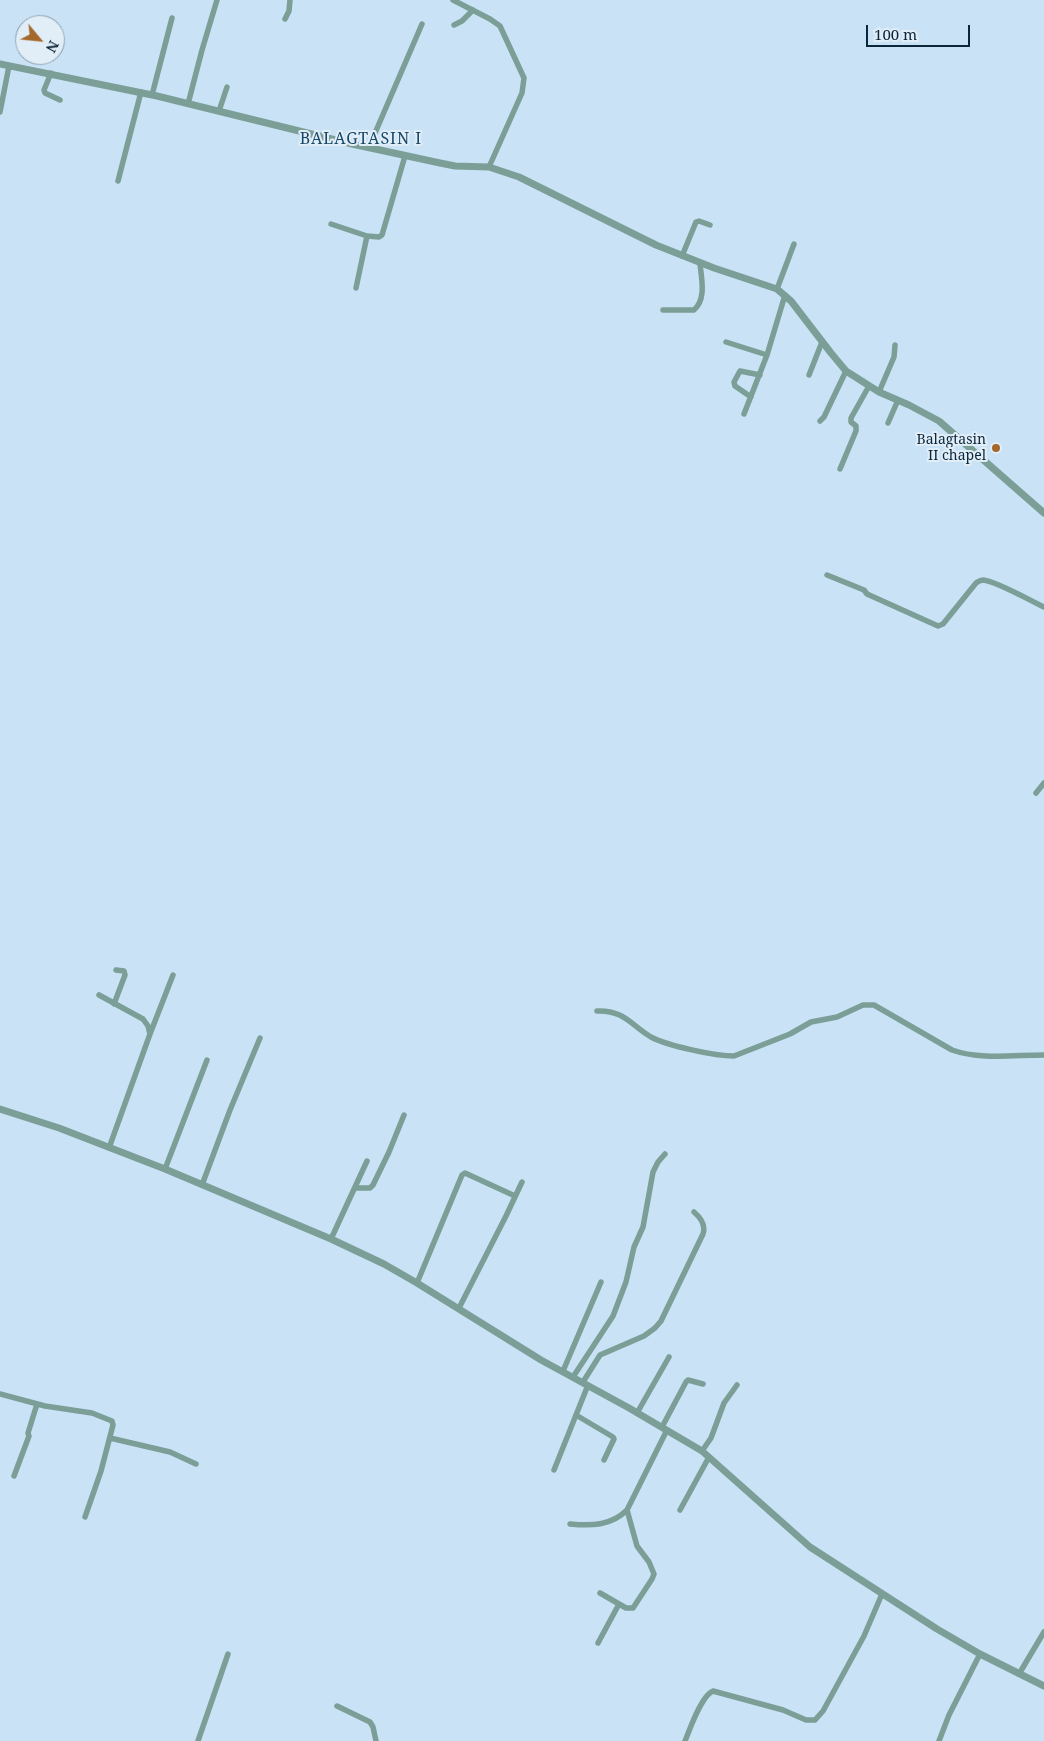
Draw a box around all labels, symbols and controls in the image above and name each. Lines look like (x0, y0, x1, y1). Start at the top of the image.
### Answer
north arrow (15, 15, 65, 65)
scale bar (869, 15, 973, 47)
text: 100 m (874, 24, 917, 44)
text: N (42, 37, 64, 56)
district label: BALAGTASIN I (298, 129, 424, 149)
place label: Balagtasin II chapel (917, 432, 986, 464)
marker: Balagtasin II chapel (990, 442, 1002, 454)

